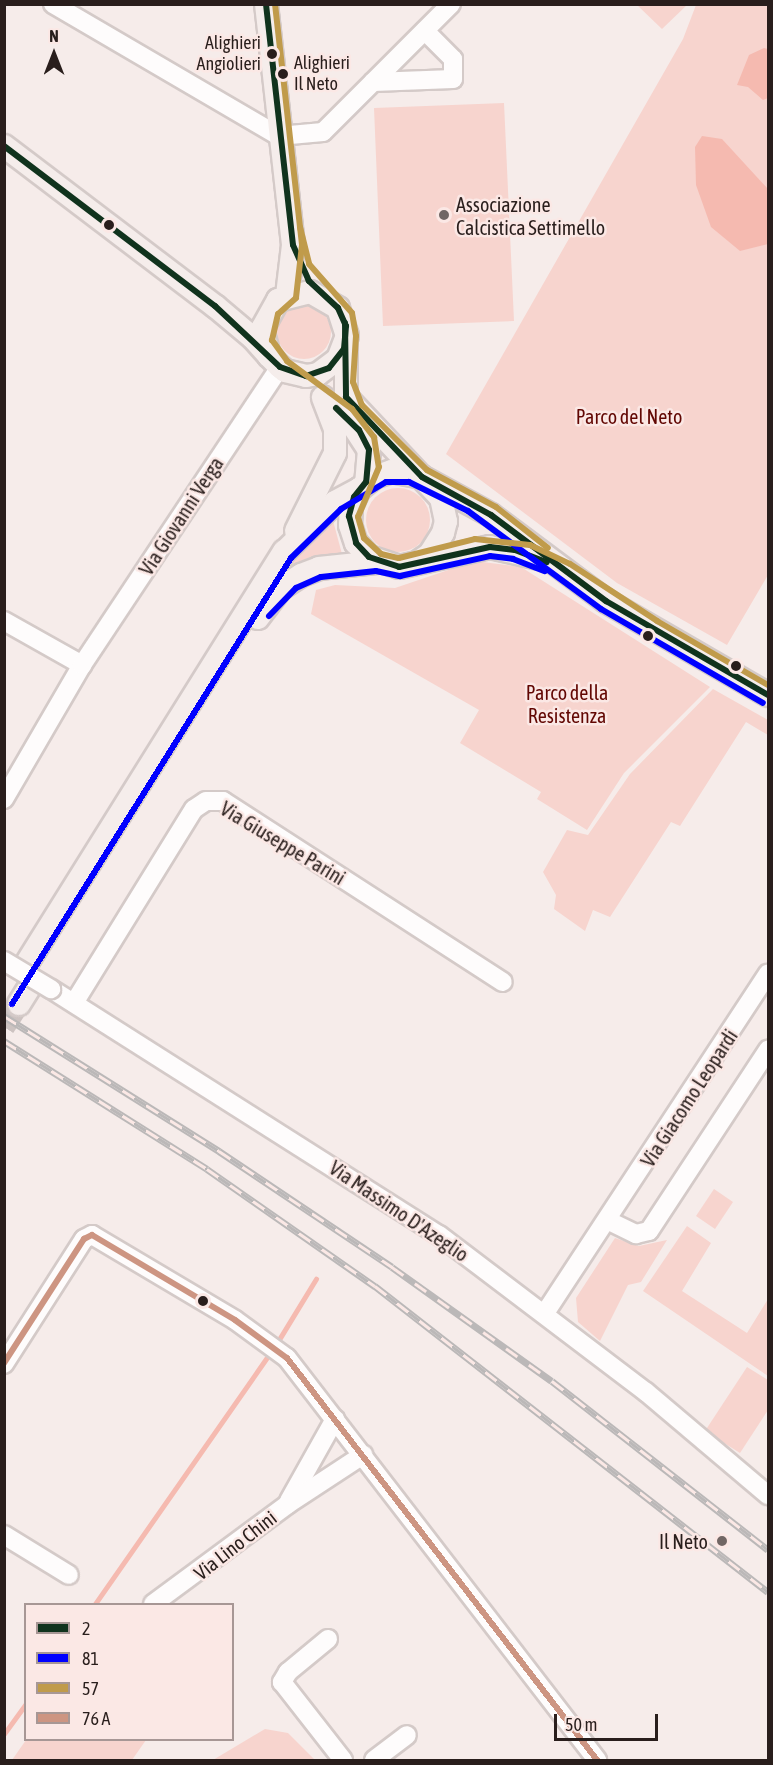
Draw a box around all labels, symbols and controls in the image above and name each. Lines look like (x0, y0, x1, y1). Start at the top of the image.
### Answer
north arrow (24, 24, 84, 84)
text: N (49, 27, 59, 45)
place label: Alighieri Angiolieri (197, 33, 261, 76)
marker: Alighieri Angiolieri (266, 48, 278, 60)
place label: Alighieri Il Neto (294, 53, 350, 96)
marker: Alighieri Il Neto (277, 68, 289, 80)
place label: Associazione Calcistica Settimello (456, 192, 605, 239)
marker: Associazione Calcistica Settimello (437, 208, 451, 222)
unlabelled marker (103, 219, 115, 231)
park label: Parco del Neto (576, 404, 682, 428)
street label: Via Giovanni Verga (134, 452, 228, 580)
unlabelled marker (642, 630, 654, 642)
unlabelled marker (730, 660, 742, 672)
park label: Parco della Resistenza (526, 680, 608, 727)
street label: Via Giuseppe Parini (216, 796, 350, 890)
street label: Via Giacomo Leopardi (636, 1025, 742, 1171)
street label: Via Massimo D'Azeglio (325, 1156, 473, 1266)
unlabelled marker (197, 1295, 209, 1307)
street label: Via Lino Chini (189, 1505, 281, 1585)
place label: Il Neto (659, 1529, 708, 1553)
marker: Il Neto (713, 1532, 731, 1550)
legend (24, 1603, 234, 1741)
text: 2 (82, 1618, 90, 1639)
text: 81 (82, 1648, 99, 1669)
text: 57 (82, 1678, 99, 1699)
scale bar (557, 1702, 660, 1740)
text: 76 A (82, 1708, 110, 1729)
text: 50 m (565, 1714, 597, 1735)

